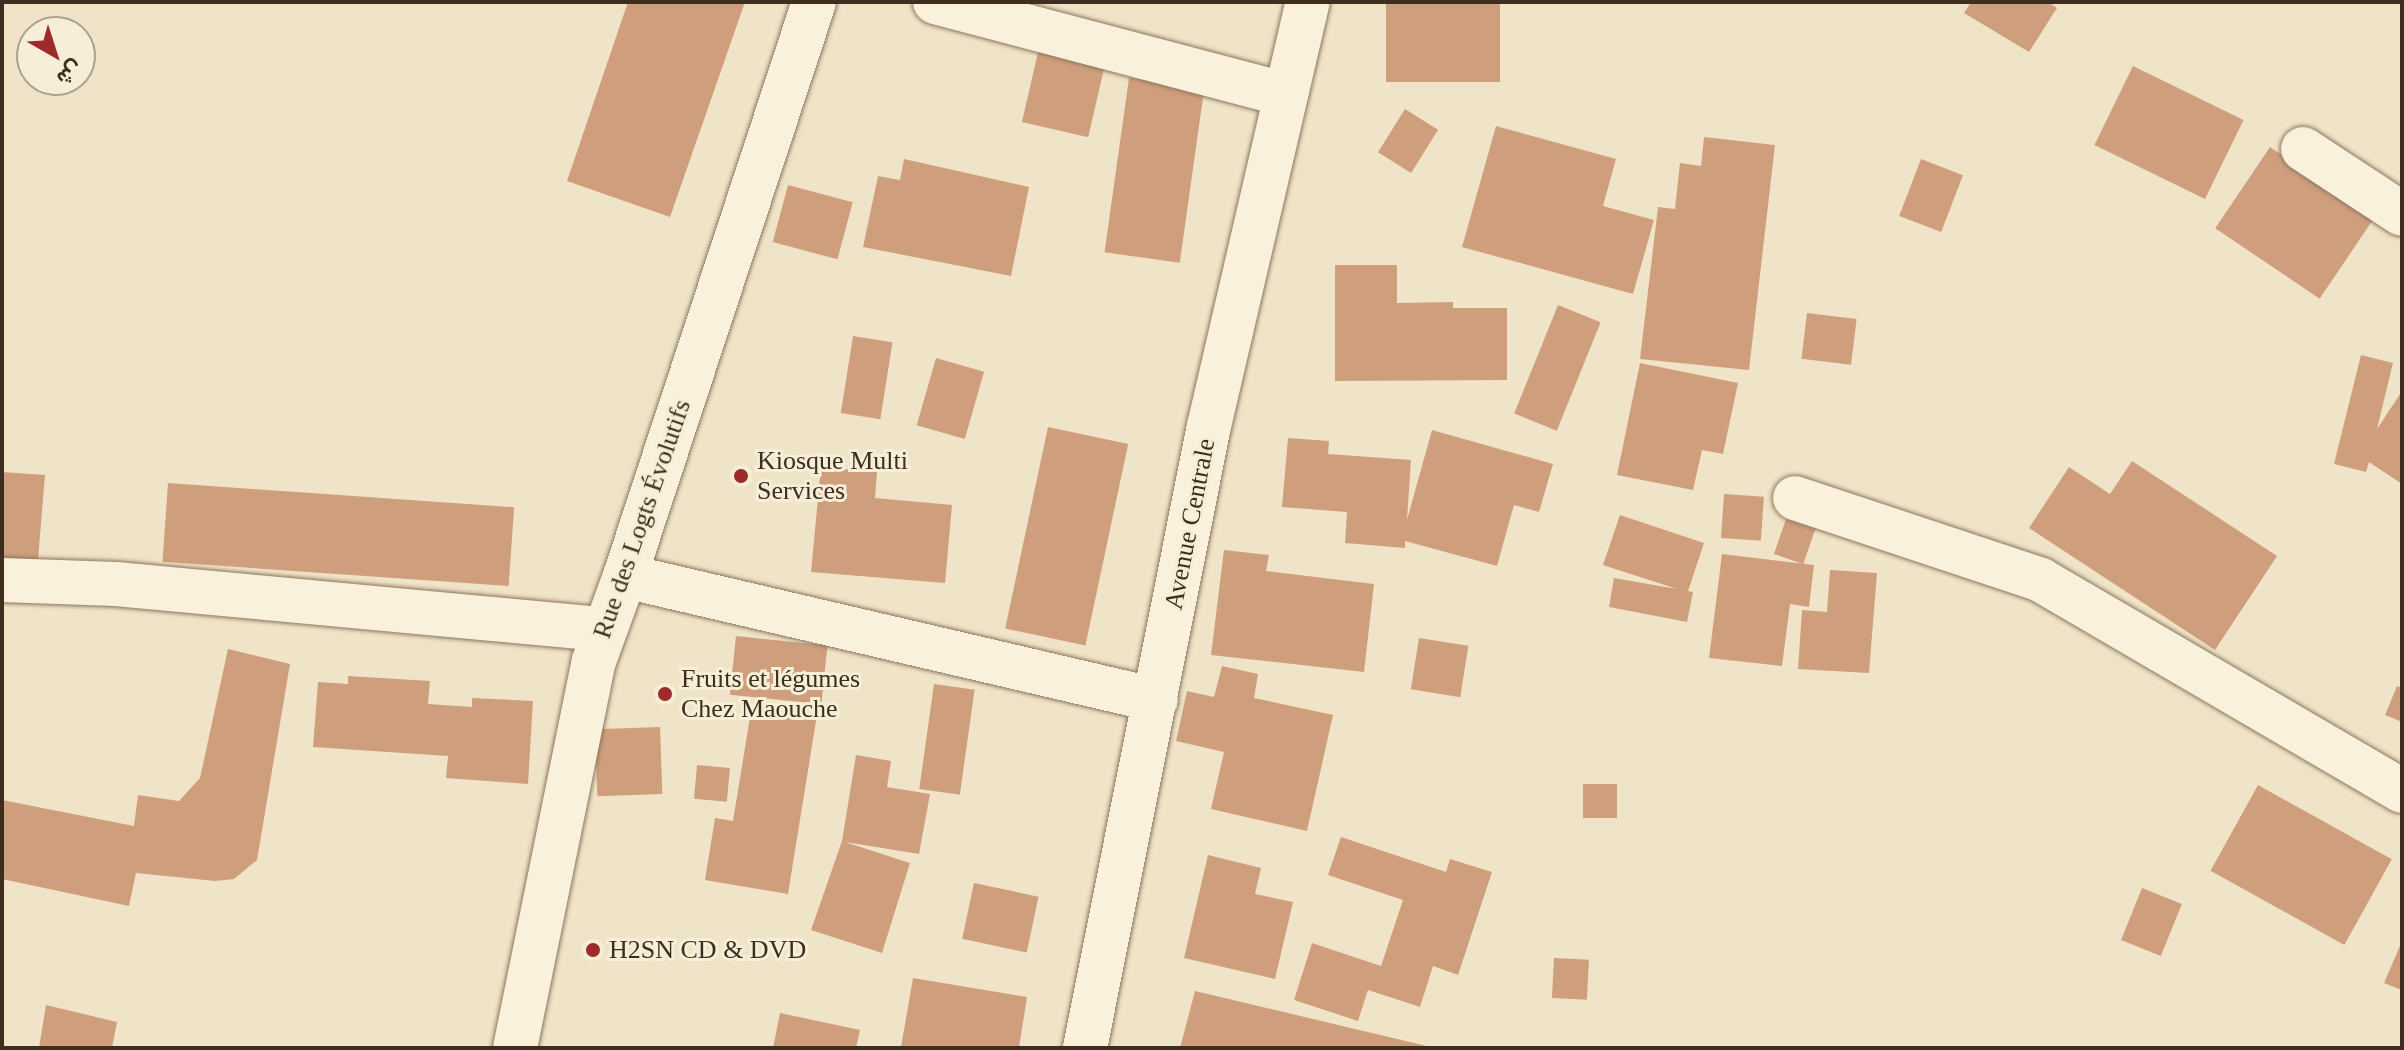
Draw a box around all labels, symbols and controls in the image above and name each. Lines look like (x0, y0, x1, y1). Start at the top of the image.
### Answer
north arrow (16, 16, 96, 96)
text: ش (52, 55, 88, 92)
street label: Rue des Logts Évolutifs (586, 395, 698, 643)
street label: Avenue Centrale (1158, 436, 1222, 612)
place label: Kiosque Multi Services (757, 445, 908, 506)
marker: Kiosque Multi Services (732, 467, 750, 485)
place label: Fruits et légumes Chez Maouche (681, 663, 860, 724)
marker: Fruits et légumes Chez Maouche (656, 685, 674, 703)
place label: H2SN CD & DVD (609, 934, 806, 966)
marker: H2SN CD & DVD (584, 941, 602, 959)

